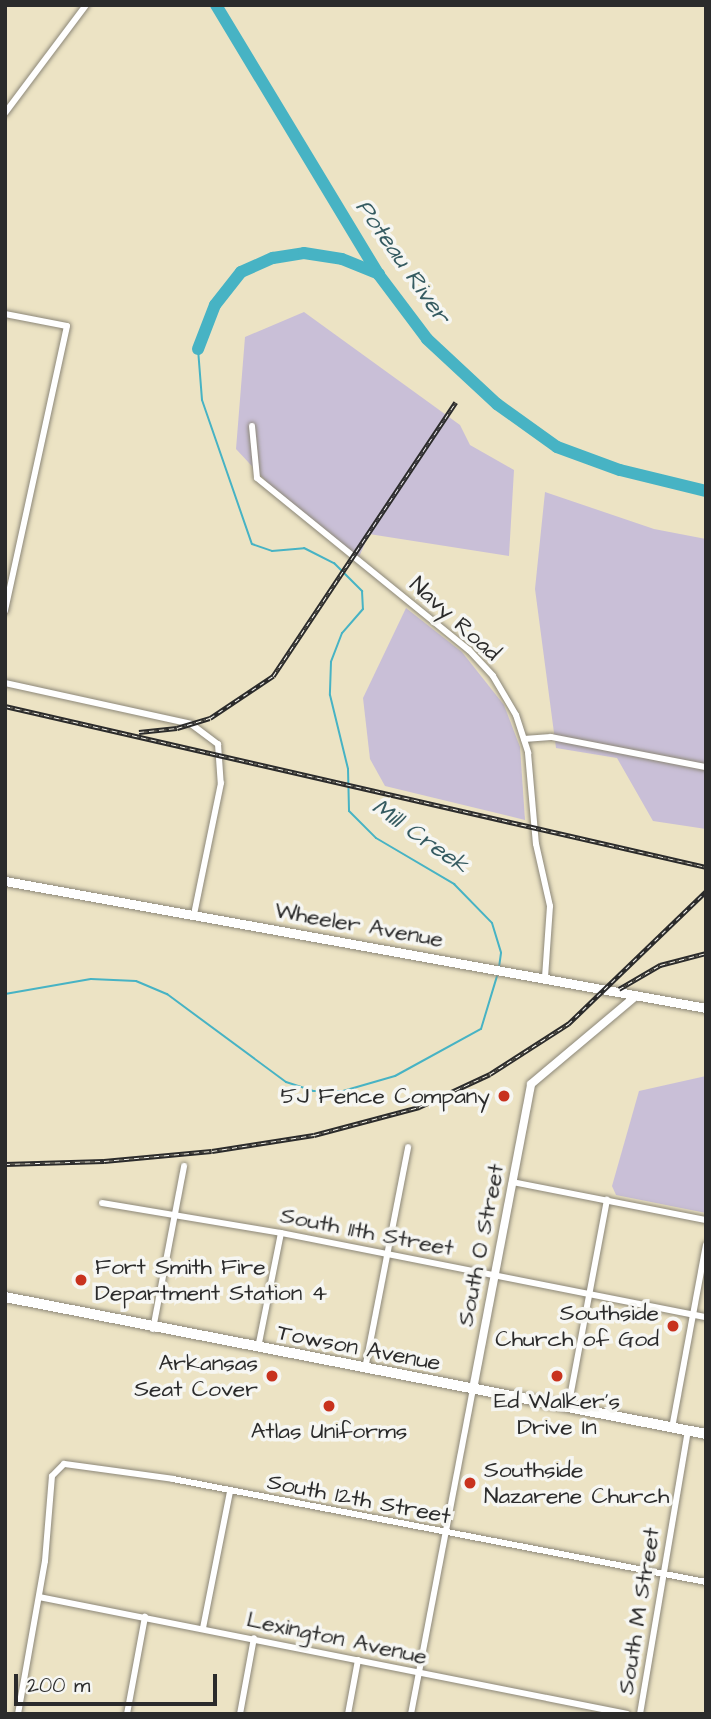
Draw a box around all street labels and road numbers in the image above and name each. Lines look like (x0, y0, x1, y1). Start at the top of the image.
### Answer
street label: Navy Road (404, 571, 506, 667)
street label: Wheeler Avenue (273, 897, 445, 953)
street label: South O Street (452, 1161, 510, 1329)
street label: South 11th Street (278, 1202, 456, 1262)
street label: Towson Avenue (275, 1319, 443, 1377)
street label: South 12th Street (265, 1468, 453, 1530)
street label: South M Street (612, 1526, 666, 1696)
street label: Lexington Avenue (244, 1605, 430, 1671)

